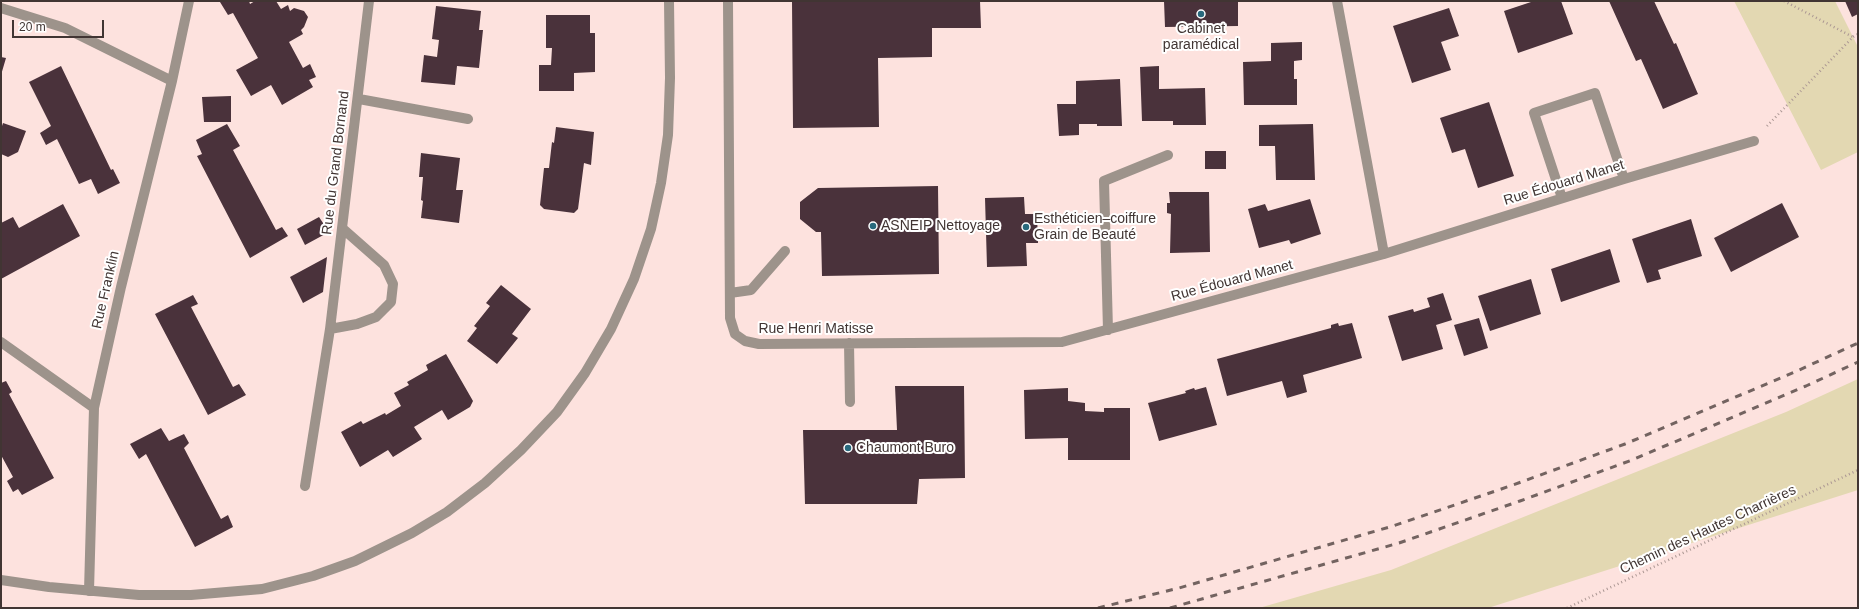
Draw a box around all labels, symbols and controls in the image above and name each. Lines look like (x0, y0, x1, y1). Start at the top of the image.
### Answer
marker: Cabinet paramédical (1196, 9, 1206, 19)
scale bar (14, 12, 106, 38)
text: 20 m (19, 20, 46, 34)
place label: Cabinet paramédical (1163, 21, 1239, 54)
street label: Rue du Grand Bornand (319, 90, 353, 236)
street label: Rue Édouard Manet (1502, 157, 1626, 209)
place label: Esthéticien–coiffure Grain de Beauté (1034, 211, 1156, 244)
place label: ASNEIP Nettoyage (881, 218, 1000, 234)
marker: ASNEIP Nettoyage (868, 221, 878, 231)
marker: Esthéticien–coiffure Grain de Beauté (1021, 222, 1031, 232)
street label: Rue Franklin (89, 249, 123, 331)
street label: Rue Édouard Manet (1169, 257, 1295, 305)
street label: Rue Henri Matisse (758, 321, 874, 337)
place label: Chaumont Buro (856, 440, 954, 456)
marker: Chaumont Buro (843, 443, 853, 453)
street label: Chemin des Hautes Charrières (1617, 482, 1799, 578)

